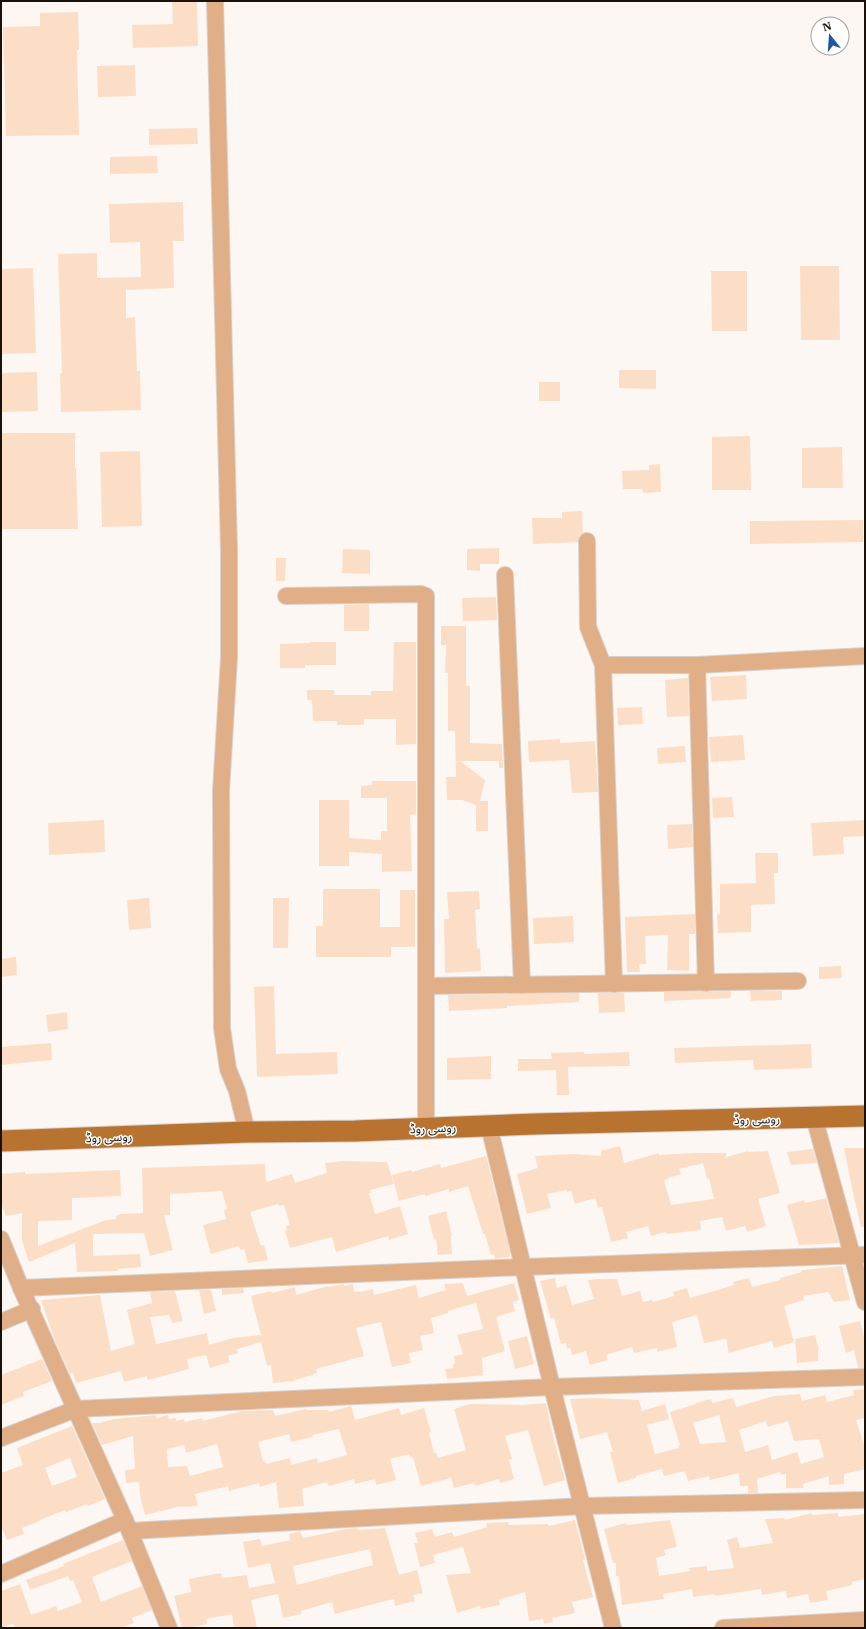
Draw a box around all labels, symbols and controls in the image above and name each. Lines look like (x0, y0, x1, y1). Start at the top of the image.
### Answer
north arrow (810, 16, 850, 56)
text: N (821, 18, 834, 34)
street label: روسی روڈ (734, 1111, 780, 1127)
street label: روسی روڈ (410, 1120, 456, 1136)
street label: روسی روڈ (86, 1129, 132, 1145)

